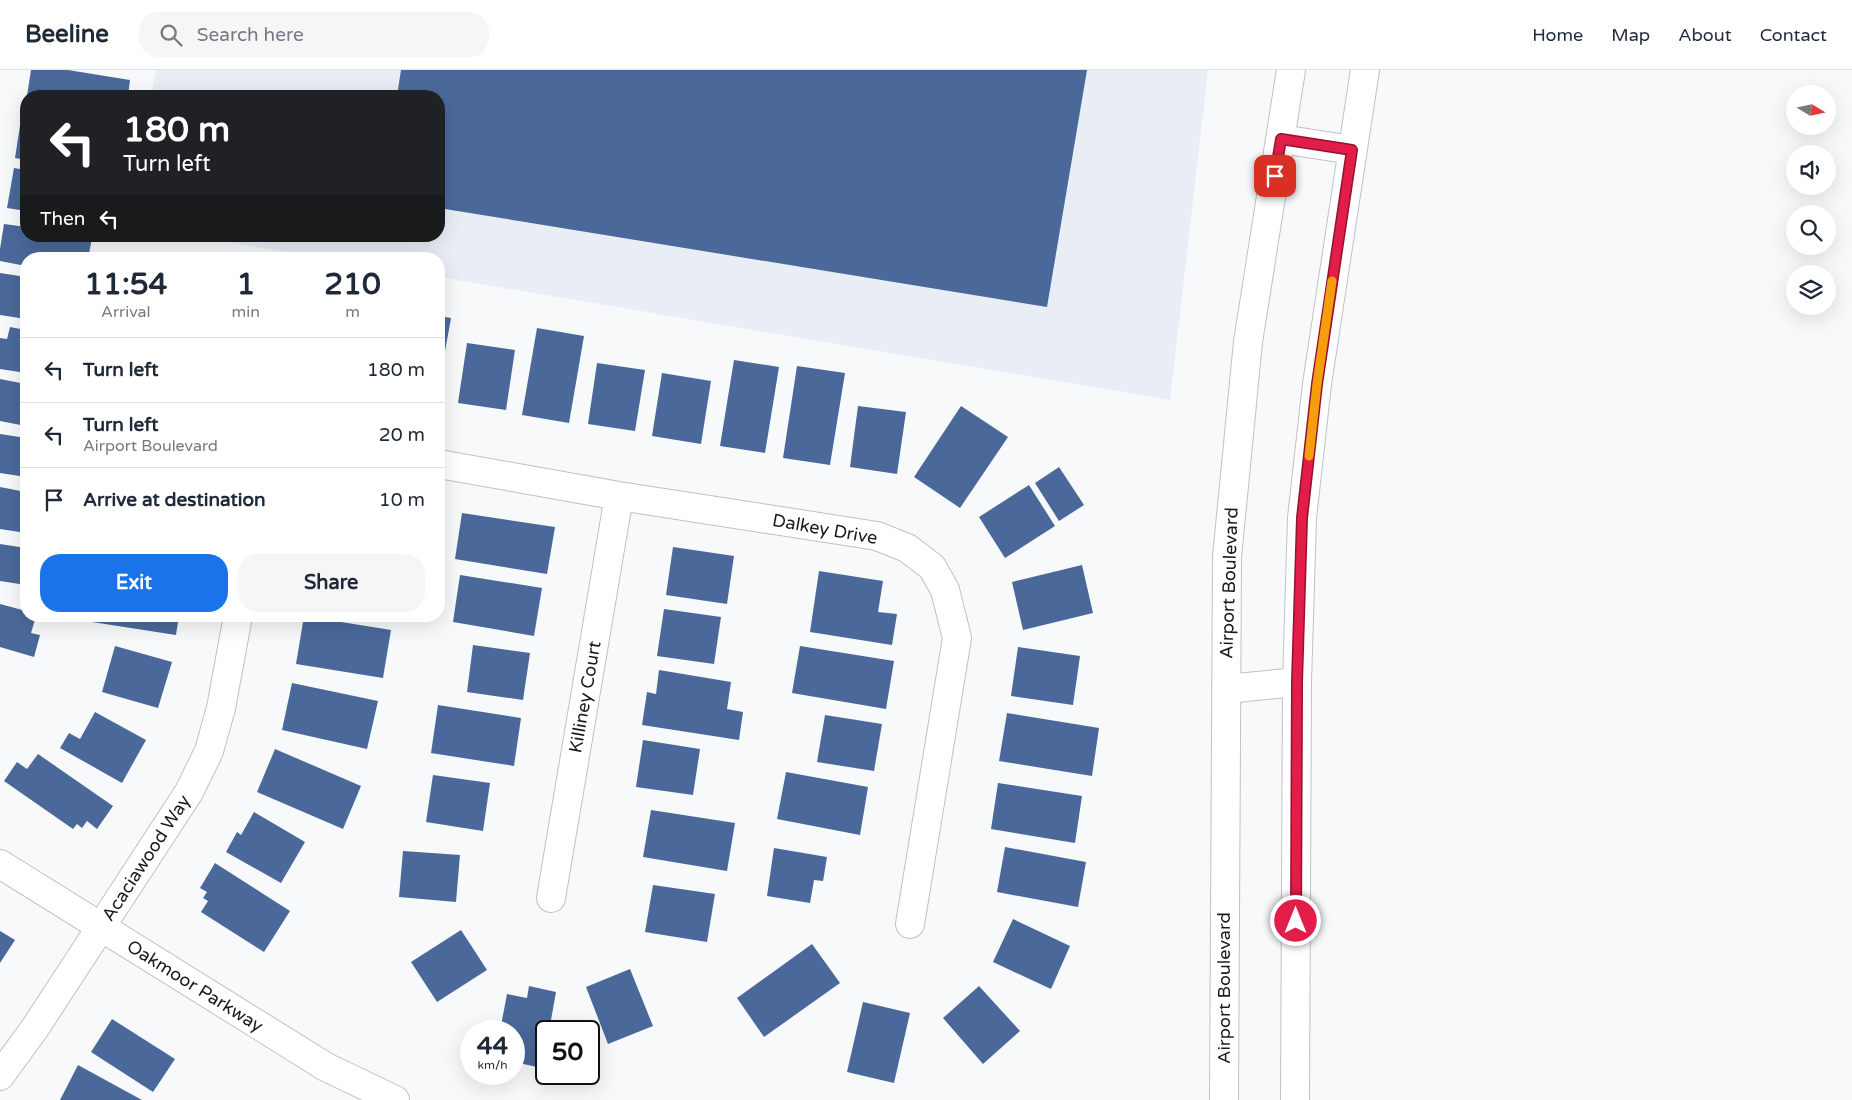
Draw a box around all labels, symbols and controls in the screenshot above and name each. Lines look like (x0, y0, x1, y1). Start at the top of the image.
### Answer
search box (139, 12, 489, 57)
text: Beeline (25, 20, 109, 49)
icon: search (157, 21, 185, 49)
text: Search here (197, 24, 304, 46)
text: Home (1532, 24, 1583, 46)
text: Map (1611, 24, 1650, 46)
text: About (1678, 24, 1732, 46)
text: Contact (1760, 24, 1827, 46)
north arrow (1786, 85, 1836, 135)
map controls (1786, 85, 1836, 315)
text: 180 m (123, 109, 230, 151)
icon: left (40, 110, 105, 175)
button: sound (1786, 145, 1836, 195)
text: Turn left (123, 151, 211, 177)
pin (1254, 155, 1296, 197)
icon: arrive (1261, 162, 1289, 190)
icon: left (95, 205, 123, 233)
button: search (1786, 205, 1836, 255)
text: Then (40, 208, 85, 230)
button: layers (1786, 265, 1836, 315)
text: 11:54 (84, 266, 167, 303)
text: 1 (236, 266, 255, 303)
text: 210 (324, 266, 381, 303)
text: Arrival (101, 302, 151, 322)
text: min (232, 302, 260, 322)
text: m (345, 302, 360, 322)
icon: left (40, 356, 68, 384)
text: Turn left (83, 359, 159, 381)
text: 180 m (367, 359, 425, 381)
text: Turn left (83, 414, 159, 436)
icon: left (40, 421, 68, 449)
text: 20 m (379, 424, 425, 446)
text: Airport Boulevard (83, 436, 218, 456)
icon: arrive (40, 486, 68, 514)
text: Arrive at destination (83, 489, 266, 511)
text: 10 m (379, 489, 425, 511)
street label: Airport Boulevard (1215, 507, 1243, 659)
street label: Dalkey Drive (771, 509, 879, 549)
button: Exit (40, 554, 228, 612)
button: Share (238, 554, 425, 612)
street label: Killiney Court (564, 639, 606, 755)
street label: Acaciawood Way (97, 790, 195, 925)
position arrow (1269, 894, 1321, 946)
street label: Airport Boulevard (1213, 912, 1235, 1064)
street label: Oakmoor Parkway (123, 935, 267, 1037)
speed limit sign: 50 (535, 1020, 600, 1085)
text: 44 (477, 1031, 508, 1061)
text: km/h (477, 1058, 508, 1072)

